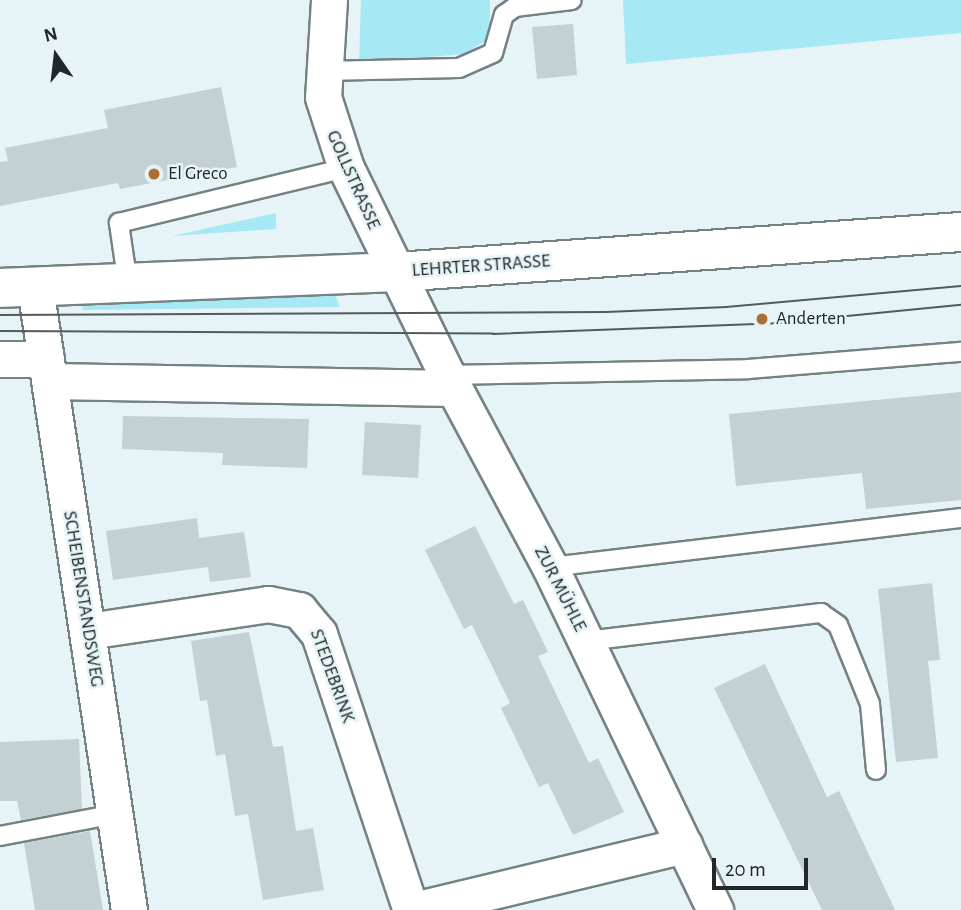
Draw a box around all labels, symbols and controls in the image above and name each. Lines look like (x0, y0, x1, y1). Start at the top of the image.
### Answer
north arrow (21, 21, 91, 91)
text: N (42, 24, 60, 46)
street label: GOLLSTRASSE (321, 127, 385, 233)
place label: El Greco (168, 163, 228, 185)
marker: El Greco (146, 166, 162, 182)
street label: LEHRTER STRASSE (411, 250, 551, 282)
place label: Anderten (776, 308, 846, 330)
marker: Anderten (754, 311, 770, 327)
street label: SCHEIBENSTANDSWEG (58, 509, 108, 689)
street label: ZUR MÜHLE (529, 543, 591, 635)
street label: STEDEBRINK (305, 626, 359, 726)
scale bar (716, 844, 812, 888)
text: 20 m (725, 859, 766, 880)

